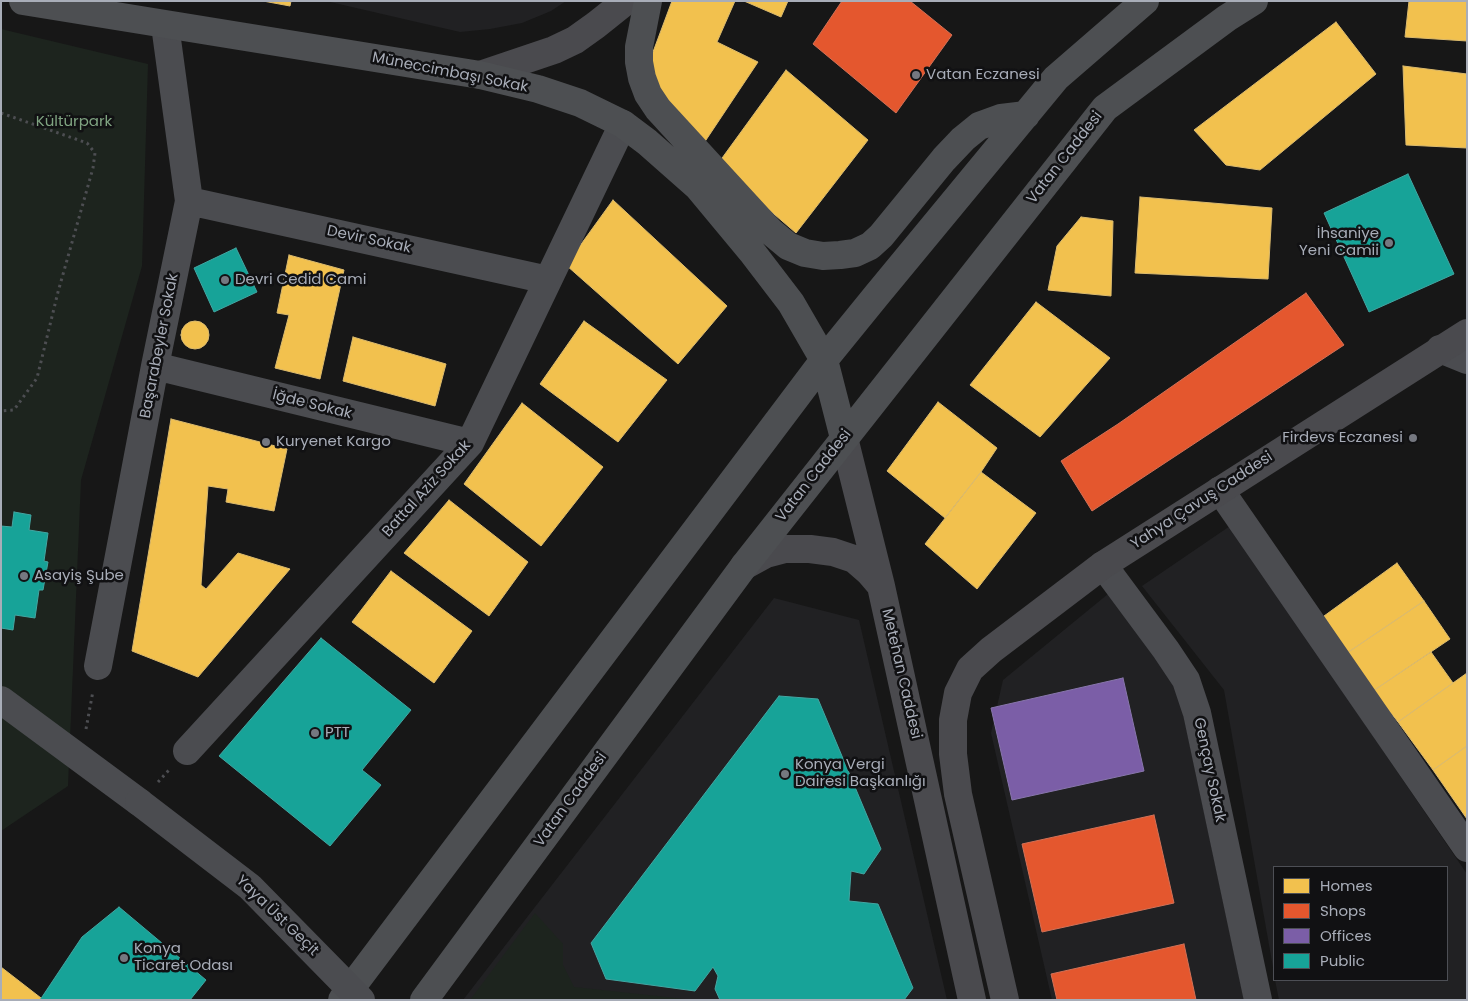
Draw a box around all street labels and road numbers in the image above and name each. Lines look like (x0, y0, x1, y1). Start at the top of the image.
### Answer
street label: Müneccimbaşı Sokak (370, 49, 530, 97)
street label: Vatan Caddesi (1023, 108, 1107, 208)
street label: Devir Sokak (325, 222, 413, 258)
street label: Başarabeyler Sokak (137, 272, 183, 420)
street label: İğde Sokak (270, 386, 354, 424)
street label: Vatan Caddesi (772, 426, 856, 526)
street label: Battal Aziz Sokak (379, 437, 475, 541)
street label: Yahya Çavuş Caddesi (1128, 448, 1276, 554)
street label: Metehan Caddesi (877, 607, 925, 741)
street label: Gençay Sokak (1189, 716, 1229, 824)
street label: Vatan Caddesi (531, 749, 611, 851)
street label: Yaya Üst Geçit (232, 872, 322, 960)

